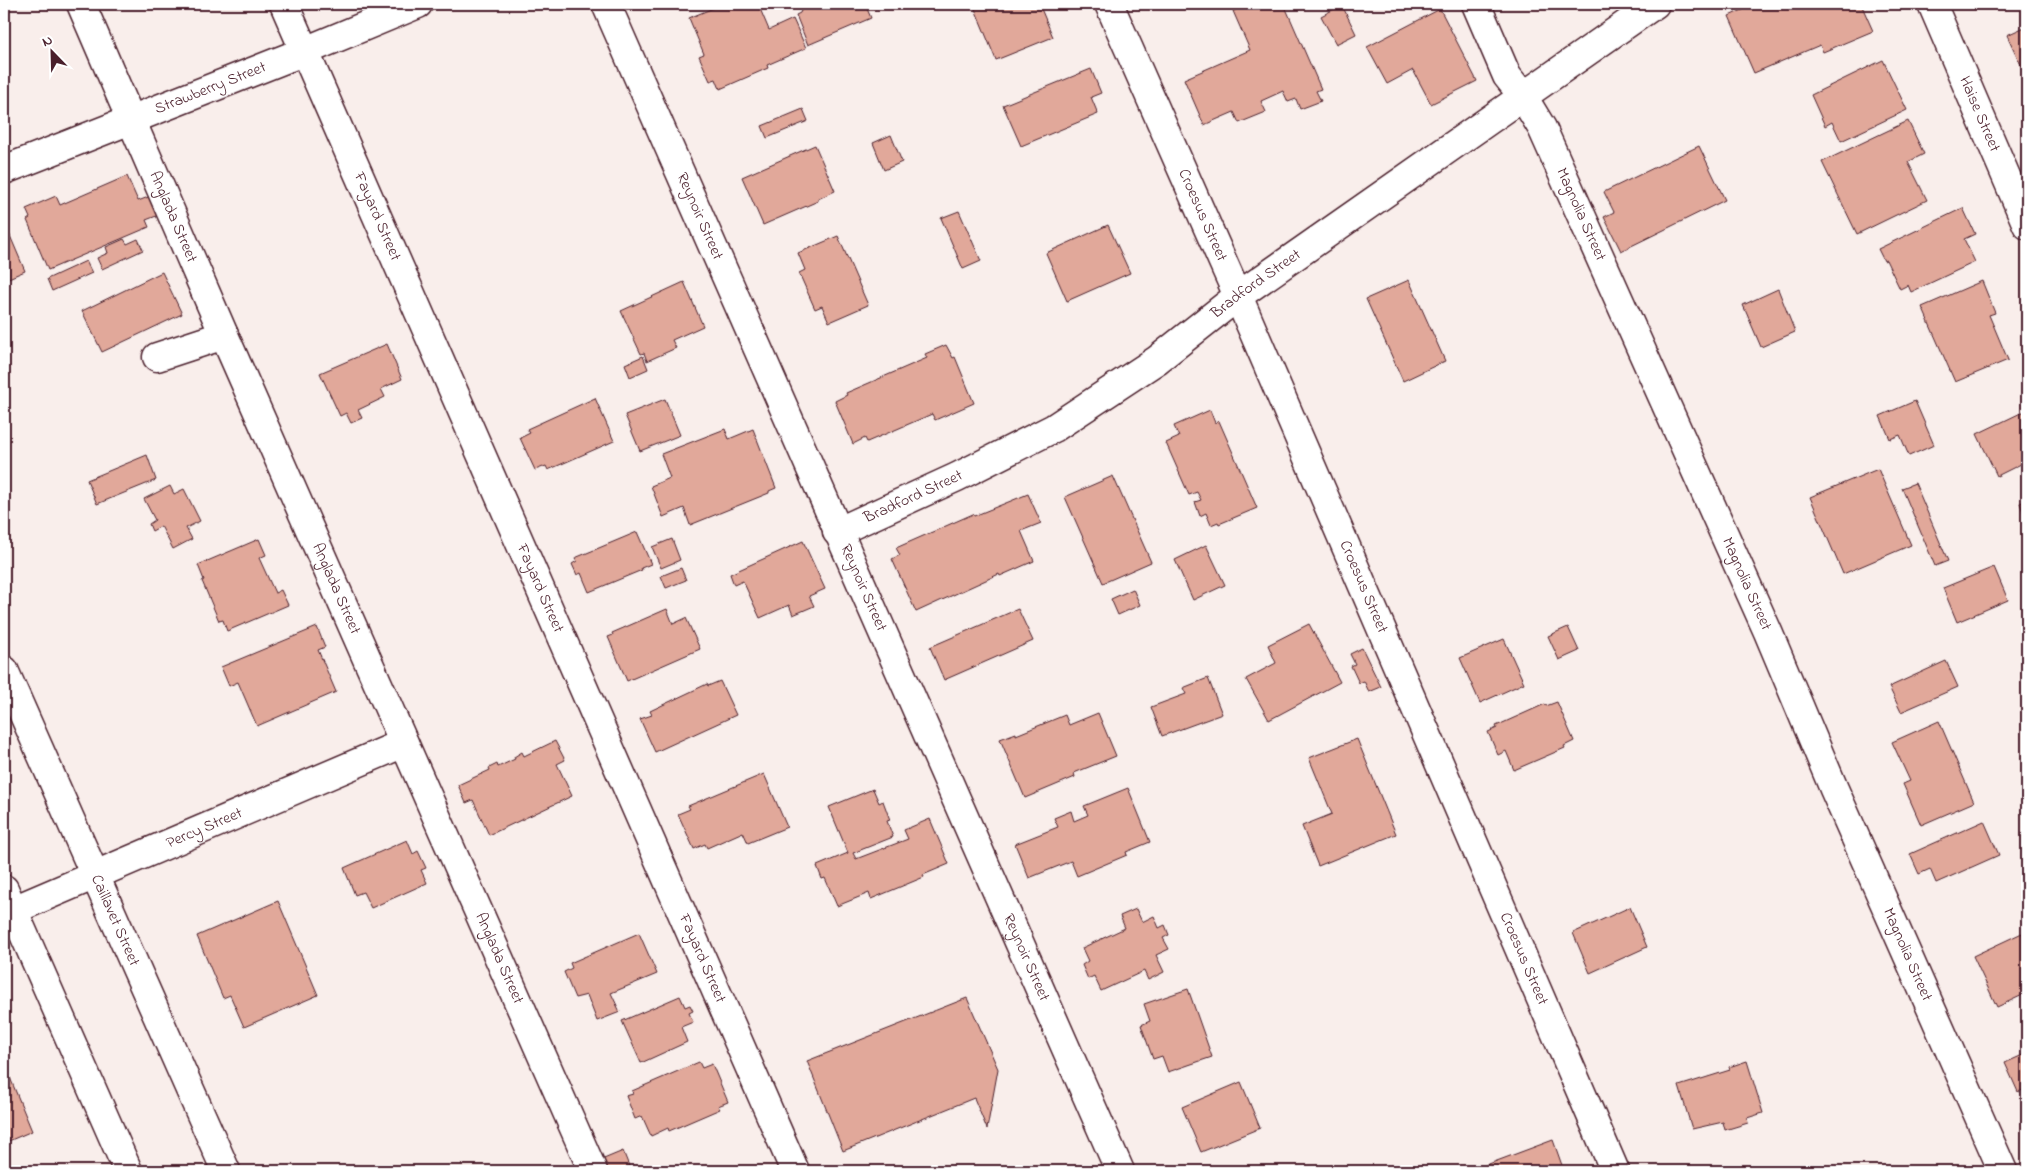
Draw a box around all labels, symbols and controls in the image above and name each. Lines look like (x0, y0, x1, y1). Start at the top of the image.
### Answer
north arrow (28, 28, 78, 78)
text: N (39, 30, 56, 53)
street label: Strawberry Street (151, 55, 270, 121)
street label: Haise Street (1952, 73, 2007, 157)
street label: Magnolia Street (1549, 164, 1612, 266)
street label: Croesus Street (1171, 165, 1234, 266)
street label: Anglada Street (143, 167, 204, 267)
street label: Fayard Street (347, 167, 407, 265)
street label: Reynoir Street (670, 169, 730, 264)
street label: Bradford Street (1205, 243, 1307, 326)
street label: Bradford Street (859, 464, 968, 531)
street label: Magnolia Street (1715, 534, 1778, 635)
street label: Croesus Street (1333, 537, 1394, 638)
street label: Anglada Street (305, 539, 367, 639)
street label: Fayard Street (509, 539, 570, 637)
street label: Reynoir Street (833, 540, 893, 636)
street label: Percy Street (163, 801, 247, 855)
street label: Caillavet Street (84, 871, 146, 971)
street label: Magnolia Street (1876, 904, 1939, 1006)
street label: Anglada Street (468, 909, 530, 1008)
street label: Fayard Street (672, 909, 732, 1007)
street label: Croesus Street (1493, 909, 1554, 1010)
street label: Reynoir Street (996, 910, 1056, 1006)

